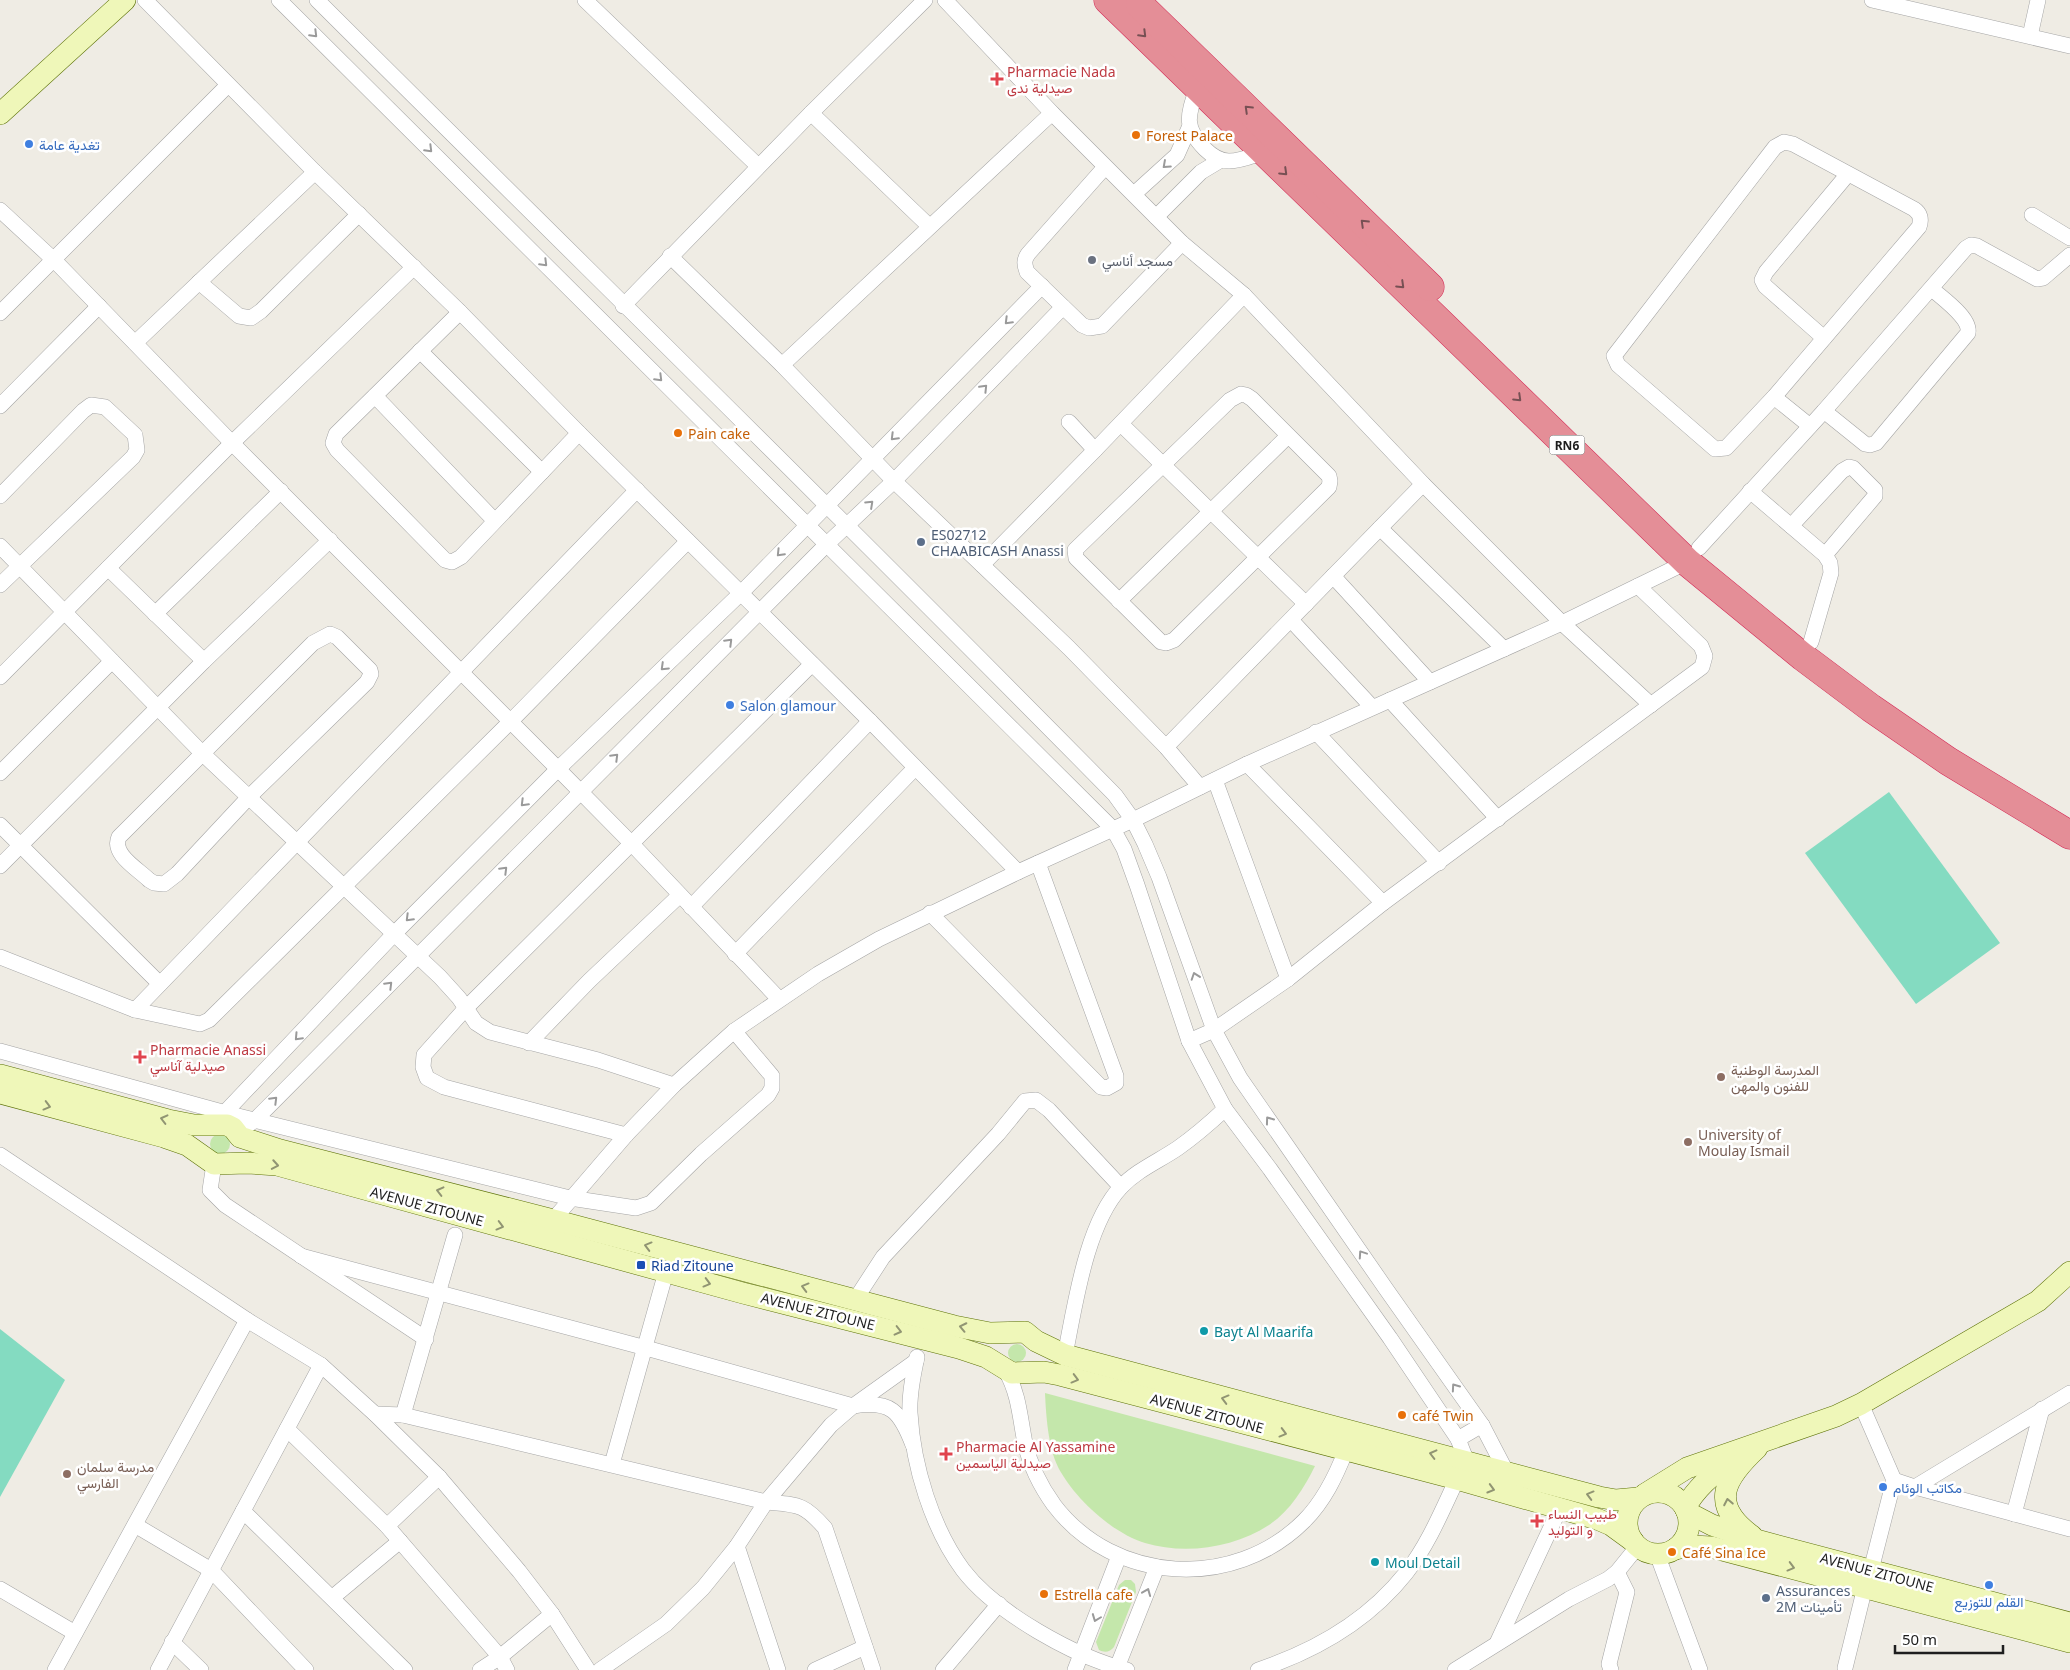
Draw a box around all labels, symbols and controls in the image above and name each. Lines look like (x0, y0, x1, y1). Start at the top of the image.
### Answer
one-way arrow (308, 29, 317, 38)
one-way arrow (1137, 29, 1146, 38)
place label: Pharmacie Nada صيدلية ندى (1007, 62, 1116, 97)
marker: Pharmacie Nada صيدلية ندى (991, 73, 1003, 85)
one-way arrow (1244, 106, 1253, 115)
place label: Forest Palace (1146, 126, 1233, 145)
marker: Forest Palace (1130, 129, 1142, 141)
place label: تغدية عامة (39, 135, 100, 154)
marker: تغدية عامة (23, 138, 35, 150)
one-way arrow (423, 143, 432, 152)
one-way arrow (1163, 159, 1172, 168)
one-way arrow (1279, 166, 1288, 175)
one-way arrow (1361, 220, 1370, 229)
place label: مسجد أناسي (1102, 251, 1173, 273)
marker: مسجد أناسي (1086, 254, 1098, 266)
one-way arrow (538, 258, 547, 267)
one-way arrow (1395, 279, 1404, 288)
one-way arrow (1005, 315, 1014, 324)
one-way arrow (654, 372, 663, 381)
one-way arrow (979, 385, 988, 394)
one-way arrow (1512, 392, 1521, 401)
place label: Pain cake (688, 424, 750, 443)
marker: Pain cake (672, 427, 684, 439)
one-way arrow (891, 431, 900, 440)
road number: RN6 (1550, 436, 1584, 454)
one-way arrow (865, 501, 874, 510)
place label: ES02712 CHAABICASH Anassi (931, 525, 1064, 560)
marker: ES02712 CHAABICASH Anassi (915, 536, 927, 548)
one-way arrow (777, 547, 786, 556)
one-way arrow (724, 639, 733, 648)
one-way arrow (661, 661, 670, 670)
place label: Salon glamour (740, 696, 836, 715)
marker: Salon glamour (724, 699, 736, 711)
one-way arrow (609, 754, 618, 763)
one-way arrow (521, 797, 530, 806)
one-way arrow (498, 867, 507, 876)
one-way arrow (406, 913, 415, 922)
one-way arrow (1191, 973, 1201, 981)
one-way arrow (383, 982, 392, 991)
one-way arrow (295, 1031, 304, 1040)
place label: Pharmacie Anassi صيدلية آناسي (150, 1040, 266, 1078)
marker: Pharmacie Anassi صيدلية آناسي (134, 1051, 146, 1063)
place label: المدرسة الوطنية للفنون والمهن (1731, 1060, 1819, 1095)
marker: المدرسة الوطنية للفنون والمهن (1715, 1071, 1727, 1083)
one-way arrow (268, 1097, 277, 1106)
one-way arrow (43, 1100, 51, 1110)
one-way arrow (160, 1114, 168, 1124)
one-way arrow (1267, 1117, 1275, 1126)
place label: University of Moulay Ismail (1698, 1125, 1790, 1160)
marker: University of Moulay Ismail (1682, 1136, 1694, 1148)
one-way arrow (271, 1159, 280, 1170)
street label: AVENUE ZITOUNE (368, 1182, 486, 1230)
one-way arrow (436, 1186, 445, 1197)
one-way arrow (495, 1220, 504, 1231)
one-way arrow (645, 1241, 653, 1251)
one-way arrow (1359, 1250, 1368, 1259)
place label: Riad Zitoune (651, 1256, 734, 1275)
marker: Riad Zitoune (635, 1259, 647, 1271)
one-way arrow (703, 1277, 712, 1288)
one-way arrow (802, 1282, 810, 1292)
street label: AVENUE ZITOUNE (759, 1288, 877, 1334)
place label: Bayt Al Maarifa (1214, 1322, 1313, 1341)
one-way arrow (958, 1323, 967, 1333)
marker: Bayt Al Maarifa (1198, 1325, 1210, 1337)
one-way arrow (894, 1326, 902, 1336)
one-way arrow (1070, 1373, 1079, 1384)
one-way arrow (1452, 1383, 1461, 1392)
street label: AVENUE ZITOUNE (1148, 1389, 1266, 1437)
one-way arrow (1222, 1394, 1230, 1404)
place label: café Twin (1412, 1406, 1474, 1425)
marker: café Twin (1396, 1409, 1408, 1421)
one-way arrow (1278, 1427, 1287, 1438)
place label: Pharmacie Al Yassamine صيدلية الياسمين (956, 1437, 1115, 1472)
marker: Pharmacie Al Yassamine صيدلية الياسمين (940, 1448, 952, 1460)
one-way arrow (1428, 1449, 1437, 1460)
place label: مدرسة سلمان الفارسي (77, 1457, 154, 1495)
marker: مدرسة سلمان الفارسي (61, 1468, 73, 1480)
place label: مكاتب الوئام (1893, 1478, 1962, 1497)
marker: مكاتب الوئام (1877, 1481, 1889, 1493)
one-way arrow (1486, 1483, 1494, 1493)
one-way arrow (1587, 1490, 1595, 1500)
one-way arrow (1723, 1498, 1733, 1507)
place label: طبيب النساء و التوليد (1548, 1504, 1617, 1539)
marker: طبيب النساء و التوليد (1530, 1514, 1544, 1528)
place label: Café Sina Ice (1682, 1543, 1766, 1562)
marker: Café Sina Ice (1666, 1546, 1678, 1558)
street label: AVENUE ZITOUNE (1818, 1548, 1936, 1596)
place label: Moul Detail (1385, 1553, 1460, 1572)
marker: Moul Detail (1369, 1556, 1381, 1568)
one-way arrow (1786, 1561, 1795, 1572)
marker: القلم للتوزيع (1983, 1579, 1995, 1591)
place label: Assurances 2M تأمينات (1776, 1581, 1851, 1616)
place label: Estrella cafe (1054, 1585, 1133, 1604)
marker: Estrella cafe (1038, 1588, 1050, 1600)
one-way arrow (1140, 1588, 1151, 1597)
marker: Assurances 2M تأمينات (1760, 1592, 1772, 1604)
place label: القلم للتوزيع (1954, 1592, 2024, 1613)
one-way arrow (1092, 1613, 1102, 1622)
scale bar (1895, 1622, 2002, 1654)
text: 50 m (1902, 1629, 1937, 1649)

